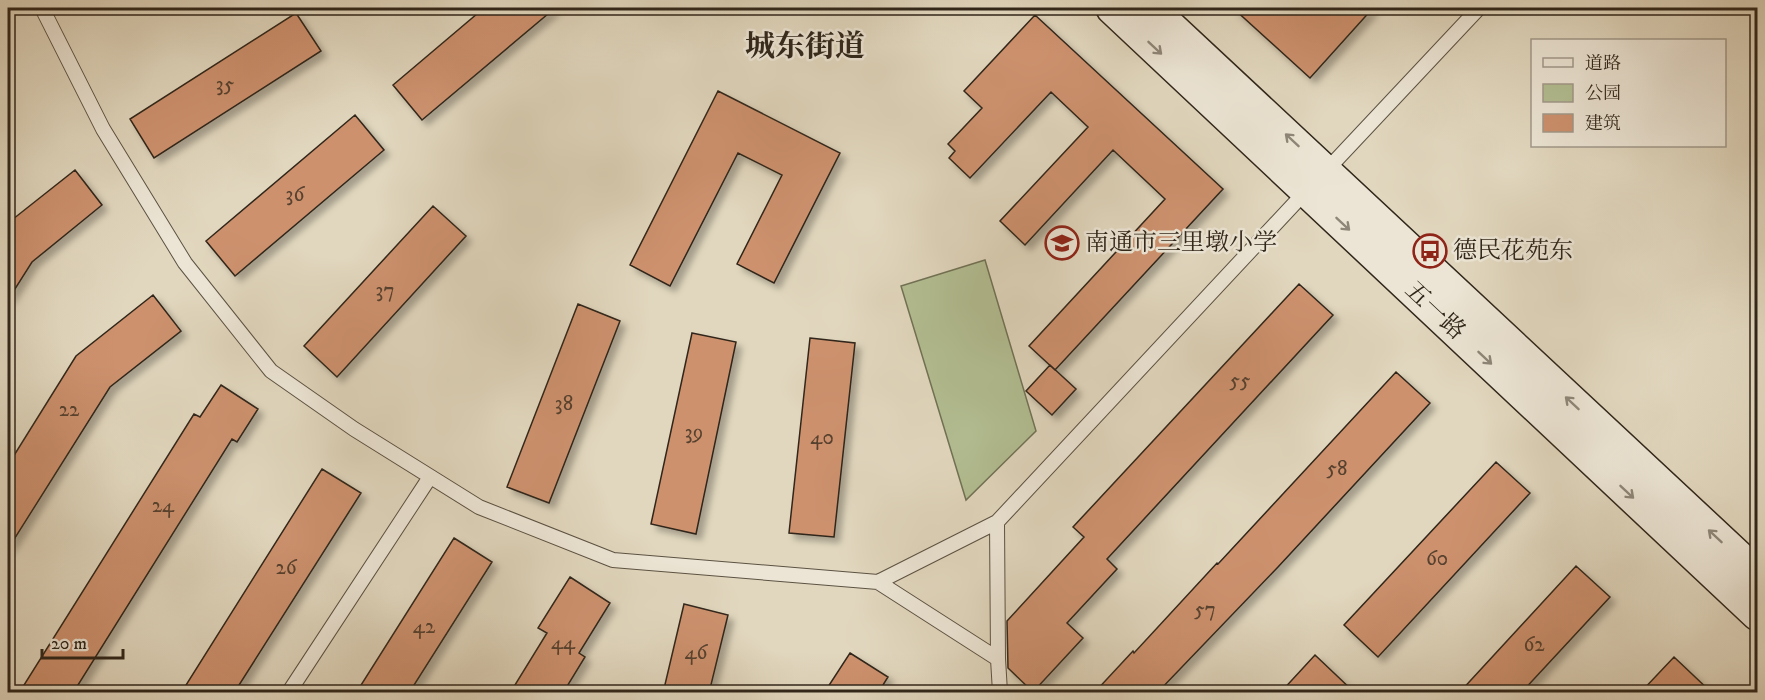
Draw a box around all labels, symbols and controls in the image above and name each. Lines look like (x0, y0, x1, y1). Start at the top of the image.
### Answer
district label: 城东街道 (745, 29, 865, 66)
legend (1531, 39, 1726, 147)
one-way arrow (1148, 40, 1163, 55)
text: 道路 (1585, 53, 1621, 75)
house number: 35 (216, 72, 234, 98)
text: 公园 (1585, 83, 1621, 105)
text: 建筑 (1585, 113, 1621, 135)
one-way arrow (1284, 133, 1299, 148)
house number: 36 (286, 182, 305, 208)
one-way arrow (1336, 217, 1351, 232)
school or university icon: 南通市三里墩小学 (1044, 225, 1080, 261)
place label: 南通市三里墩小学 (1085, 228, 1277, 258)
bus stop icon: 德民花苑东 (1412, 233, 1448, 269)
place label: 德民花苑东 (1453, 236, 1573, 266)
street label: 五一路 (1398, 275, 1472, 347)
house number: 37 (376, 278, 394, 304)
one-way arrow (1478, 351, 1493, 365)
house number: 55 (1230, 368, 1250, 394)
house number: 38 (555, 391, 573, 417)
one-way arrow (1565, 395, 1580, 410)
house number: 22 (59, 397, 80, 423)
house number: 39 (685, 420, 703, 446)
house number: 40 (810, 425, 834, 451)
house number: 58 (1327, 456, 1347, 482)
one-way arrow (1620, 484, 1635, 499)
house number: 24 (152, 493, 175, 519)
one-way arrow (1707, 529, 1722, 543)
house number: 60 (1426, 546, 1448, 572)
house number: 26 (275, 555, 298, 581)
house number: 57 (1194, 597, 1216, 623)
house number: 42 (413, 614, 436, 640)
scale bar (42, 622, 123, 660)
house number: 44 (551, 630, 576, 656)
house number: 62 (1523, 632, 1545, 658)
text: 20 m (51, 633, 87, 655)
house number: 46 (684, 640, 709, 666)

